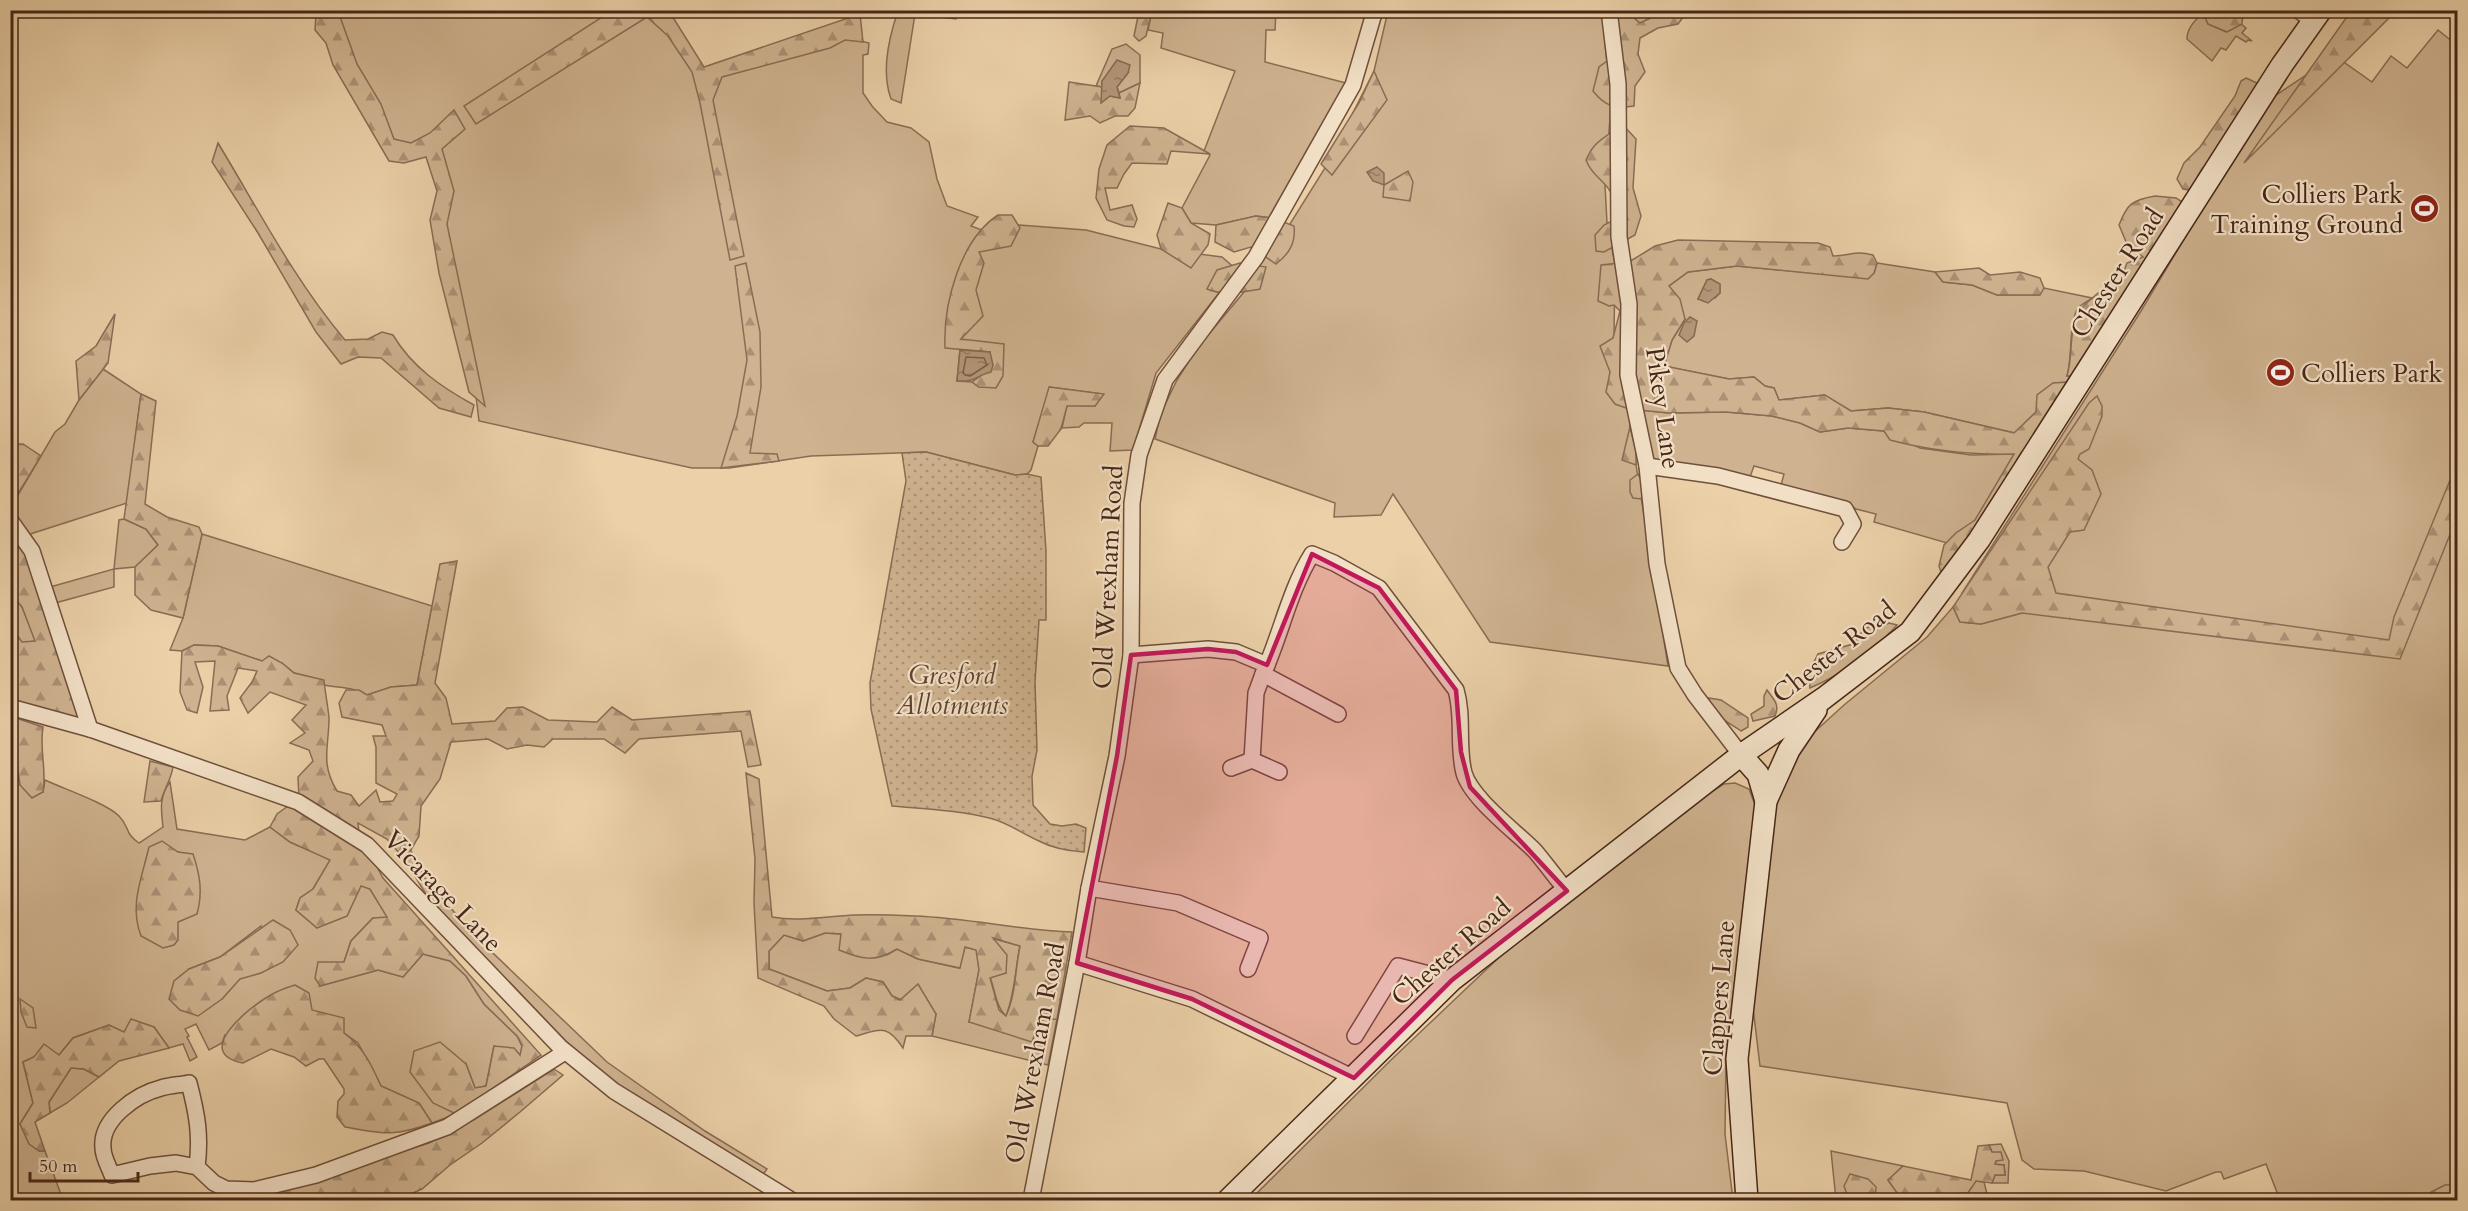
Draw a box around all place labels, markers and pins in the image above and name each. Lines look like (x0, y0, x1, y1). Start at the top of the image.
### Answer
place label: Colliers Park Training Ground (2210, 177, 2403, 242)
sports icon: Colliers Park Training Ground (2408, 193, 2440, 225)
place label: Colliers Park (2301, 356, 2443, 391)
sports icon: Colliers Park (2264, 357, 2296, 389)

